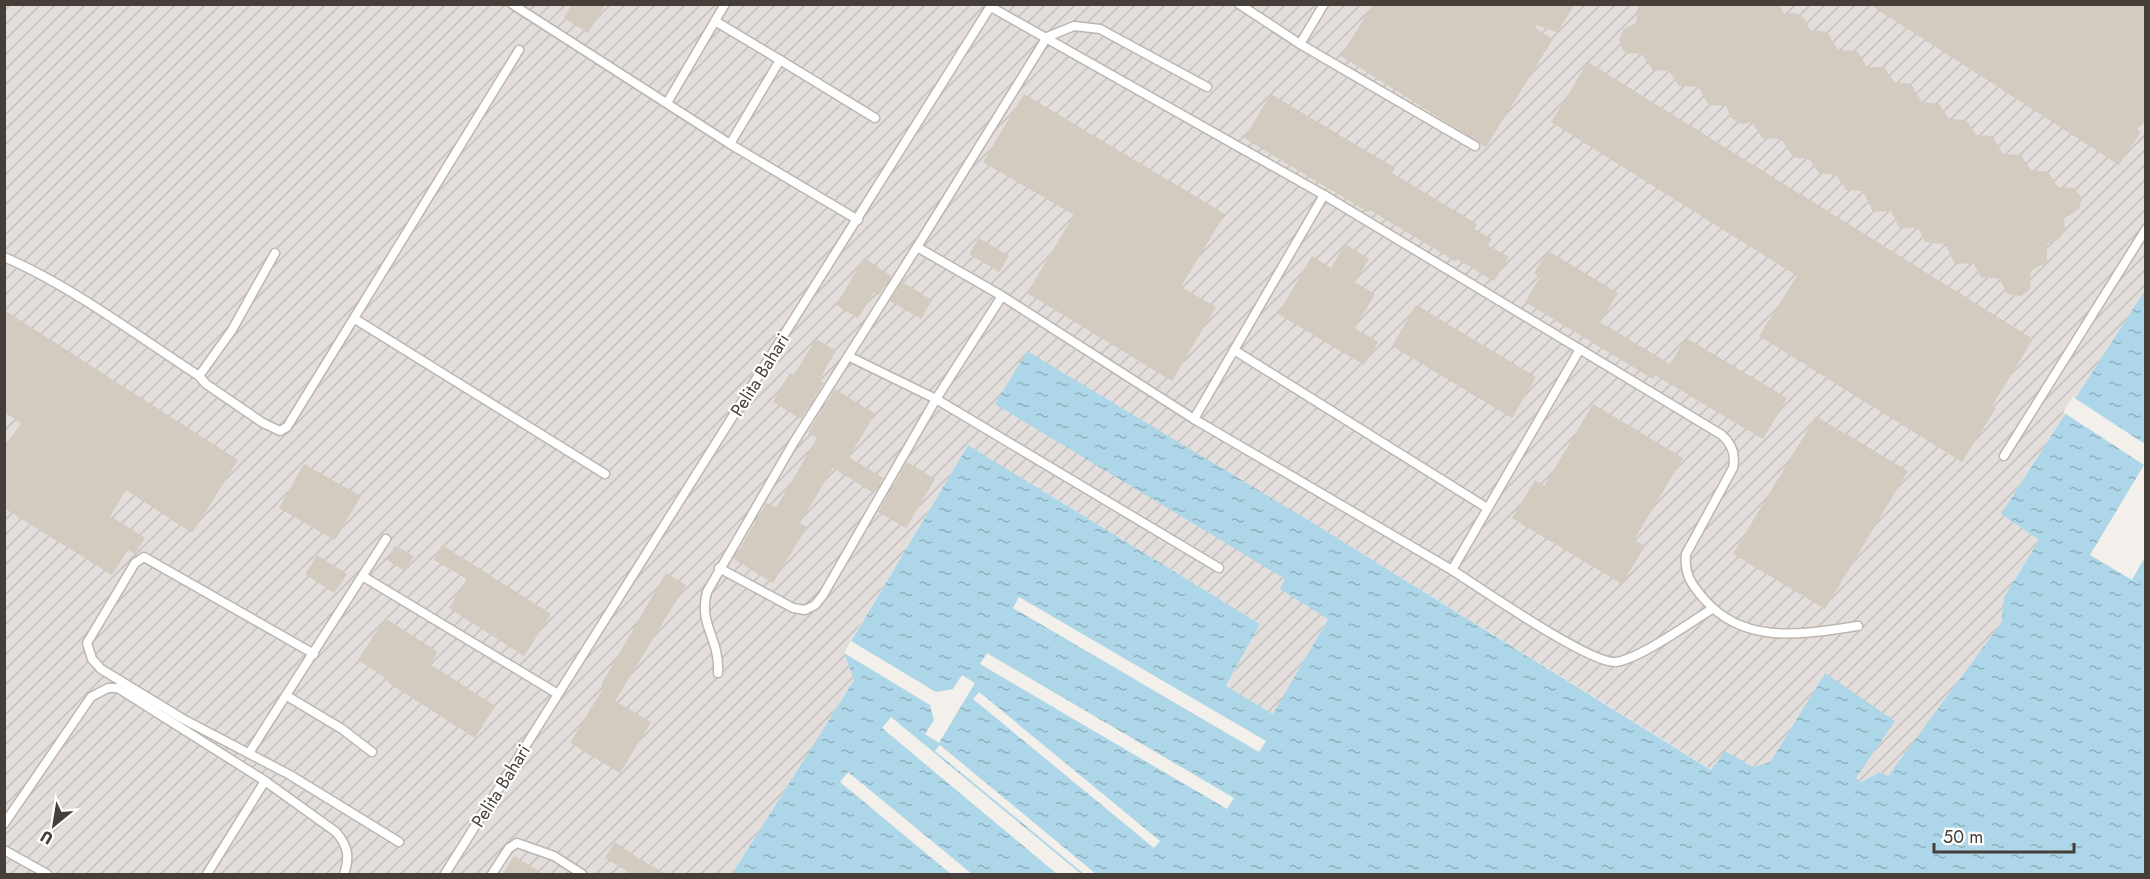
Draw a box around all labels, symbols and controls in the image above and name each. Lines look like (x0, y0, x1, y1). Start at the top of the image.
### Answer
street label: Pelita Bahari (724, 328, 796, 422)
street label: Pelita Bahari (465, 739, 537, 833)
north arrow (24, 795, 84, 855)
scale bar (1934, 816, 2074, 854)
text: 50 m (1943, 824, 1983, 850)
text: U (36, 825, 57, 850)

